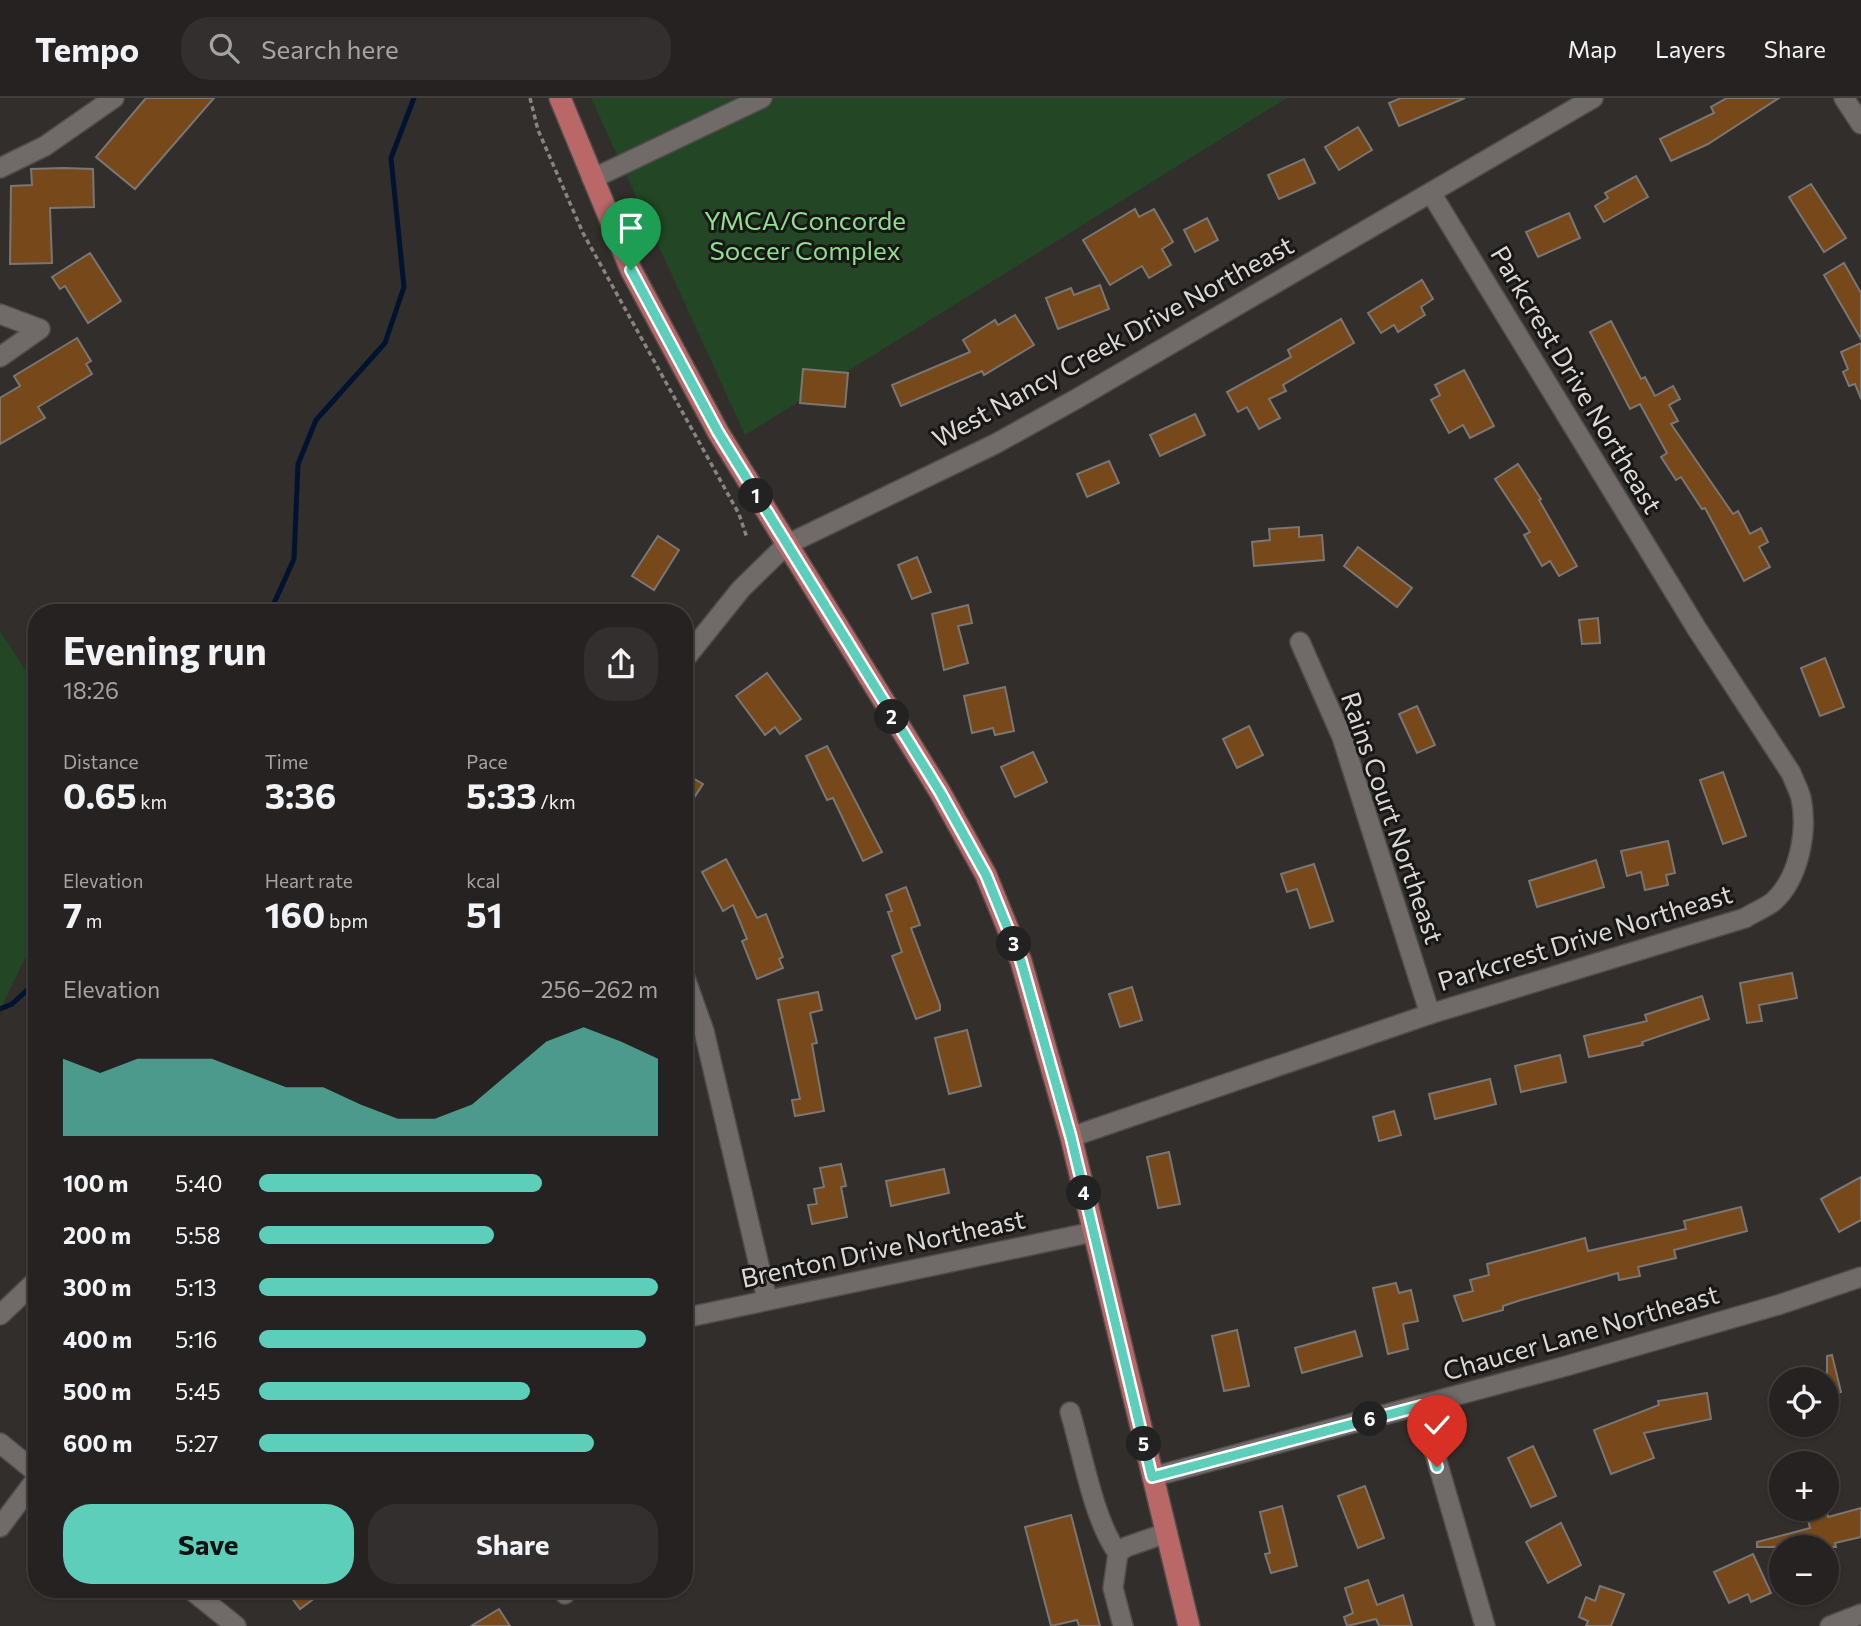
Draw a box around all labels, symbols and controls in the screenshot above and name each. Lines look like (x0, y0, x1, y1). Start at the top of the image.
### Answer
search box (181, 17, 671, 80)
text: Tempo (35, 28, 139, 69)
icon: search (205, 29, 243, 67)
text: Search here (261, 33, 399, 64)
text: Map (1568, 34, 1617, 63)
text: Layers (1655, 34, 1726, 63)
text: Share (1764, 34, 1826, 63)
pin (601, 198, 661, 270)
park label: YMCA/Concorde Soccer Complex (704, 204, 906, 265)
icon: arrive (612, 209, 650, 247)
street label: West Nancy Creek Drive Northeast (926, 228, 1298, 453)
street label: Parkcrest Drive Northeast (1485, 240, 1669, 518)
pin: 1 (738, 478, 774, 514)
text: 1 (751, 484, 760, 507)
text: Evening run (63, 626, 267, 673)
button: share (584, 627, 658, 701)
text: 18:26 (63, 676, 119, 704)
street label: Rains Court Northeast (1336, 688, 1451, 947)
pin: 2 (874, 700, 910, 734)
text: 2 (886, 705, 897, 728)
text: Distance (63, 750, 139, 773)
text: Time (265, 750, 308, 773)
text: Pace (466, 750, 508, 773)
text: 0.65 (63, 773, 137, 816)
text: 3:36 (265, 773, 336, 816)
text: 5:33 (466, 773, 537, 816)
text: km (137, 790, 167, 813)
text: /km (537, 790, 576, 813)
text: Elevation (63, 869, 143, 892)
text: Heart rate (265, 869, 353, 892)
text: kcal (466, 869, 500, 892)
street label: Parkcrest Drive Northeast (1434, 877, 1736, 996)
text: 7 (63, 892, 82, 935)
text: 160 (265, 892, 325, 935)
text: 51 (466, 892, 503, 935)
text: m (82, 909, 102, 932)
text: bpm (325, 909, 368, 932)
pin: 3 (996, 926, 1032, 962)
text: 3 (1008, 932, 1019, 955)
text: Elevation (63, 975, 160, 1003)
text: 256–262 m (541, 975, 658, 1003)
text: 100 m (63, 1169, 128, 1197)
text: 5:40 (175, 1169, 222, 1197)
pin: 4 (1066, 1176, 1102, 1210)
text: 4 (1078, 1181, 1089, 1204)
street label: Brenton Drive Northeast (738, 1202, 1028, 1293)
text: 200 m (63, 1221, 131, 1249)
text: 5:58 (175, 1221, 221, 1249)
text: 300 m (63, 1273, 131, 1301)
text: 5:13 (175, 1273, 217, 1301)
street label: Chaucer Lane Northeast (1439, 1277, 1722, 1386)
text: 400 m (63, 1325, 132, 1353)
text: 5:16 (175, 1325, 217, 1353)
map controls (1769, 1367, 1839, 1605)
button: locate (1769, 1367, 1839, 1437)
text: 500 m (63, 1377, 131, 1405)
text: 5:45 (175, 1377, 221, 1405)
pin (1407, 1395, 1467, 1467)
pin: 6 (1352, 1402, 1388, 1436)
icon: check (1418, 1406, 1456, 1444)
text: 6 (1364, 1407, 1375, 1430)
pin: 5 (1126, 1426, 1162, 1462)
text: 600 m (63, 1429, 132, 1457)
text: 5:27 (175, 1429, 218, 1457)
text: 5 (1138, 1432, 1149, 1455)
button: + (1769, 1451, 1839, 1521)
button: Save (63, 1504, 354, 1584)
button: Share (368, 1504, 658, 1584)
button: − (1769, 1535, 1839, 1605)

